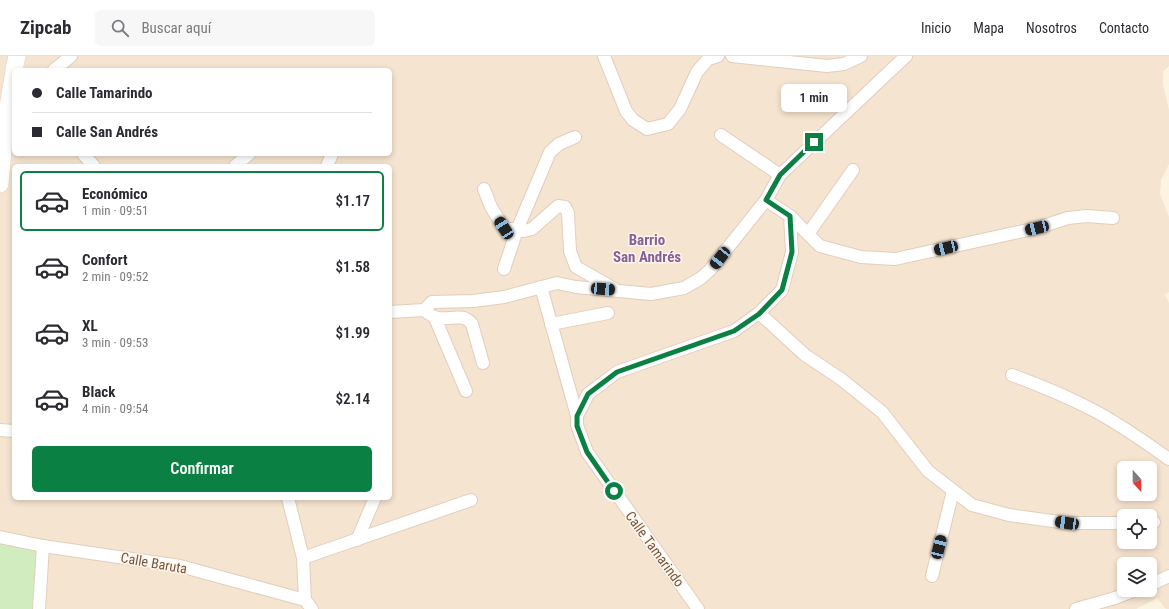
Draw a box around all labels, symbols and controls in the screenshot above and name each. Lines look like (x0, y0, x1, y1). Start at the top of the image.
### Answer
search box (95, 10, 375, 46)
text: Zipcab (20, 16, 71, 39)
icon: search (109, 17, 131, 39)
text: Buscar aquí (141, 19, 211, 37)
text: Inicio (921, 20, 951, 36)
text: Mapa (973, 20, 1004, 36)
text: Nosotros (1026, 20, 1077, 36)
text: Contacto (1099, 20, 1149, 36)
text: Calle Tamarindo (56, 84, 153, 102)
callout: 1 min (781, 84, 847, 112)
text: 1 min (800, 90, 828, 105)
text: Calle San Andrés (56, 123, 158, 141)
route end (805, 133, 823, 151)
icon: car (34, 183, 70, 219)
text: Económico (82, 185, 148, 203)
text: $1.17 (336, 192, 370, 210)
text: 1 min · 09:51 (82, 203, 148, 218)
car (492, 215, 516, 241)
car (1024, 219, 1050, 237)
district label: Barrio San Andrés (613, 231, 681, 266)
car (933, 239, 959, 257)
car (708, 245, 732, 271)
icon: car (34, 249, 70, 285)
text: Confort (82, 251, 128, 269)
text: $1.58 (336, 258, 370, 276)
text: 2 min · 09:52 (82, 269, 148, 284)
car (591, 282, 615, 296)
icon: car (34, 315, 70, 351)
text: XL (82, 317, 98, 335)
text: $1.99 (336, 324, 370, 342)
text: 3 min · 09:53 (82, 335, 148, 350)
icon: car (34, 381, 70, 417)
text: Black (82, 383, 115, 401)
text: $2.14 (336, 390, 370, 408)
text: 4 min · 09:54 (82, 401, 148, 416)
button: Confirmar (32, 446, 372, 492)
north arrow (1117, 461, 1157, 501)
map controls (1117, 461, 1157, 597)
route start (605, 482, 623, 500)
street label: Calle Tamarindo (622, 508, 688, 590)
button: locate (1117, 509, 1157, 549)
car (1054, 515, 1080, 531)
car (930, 534, 948, 560)
street label: Calle Baruta (120, 549, 188, 577)
button: layers (1117, 557, 1157, 597)

